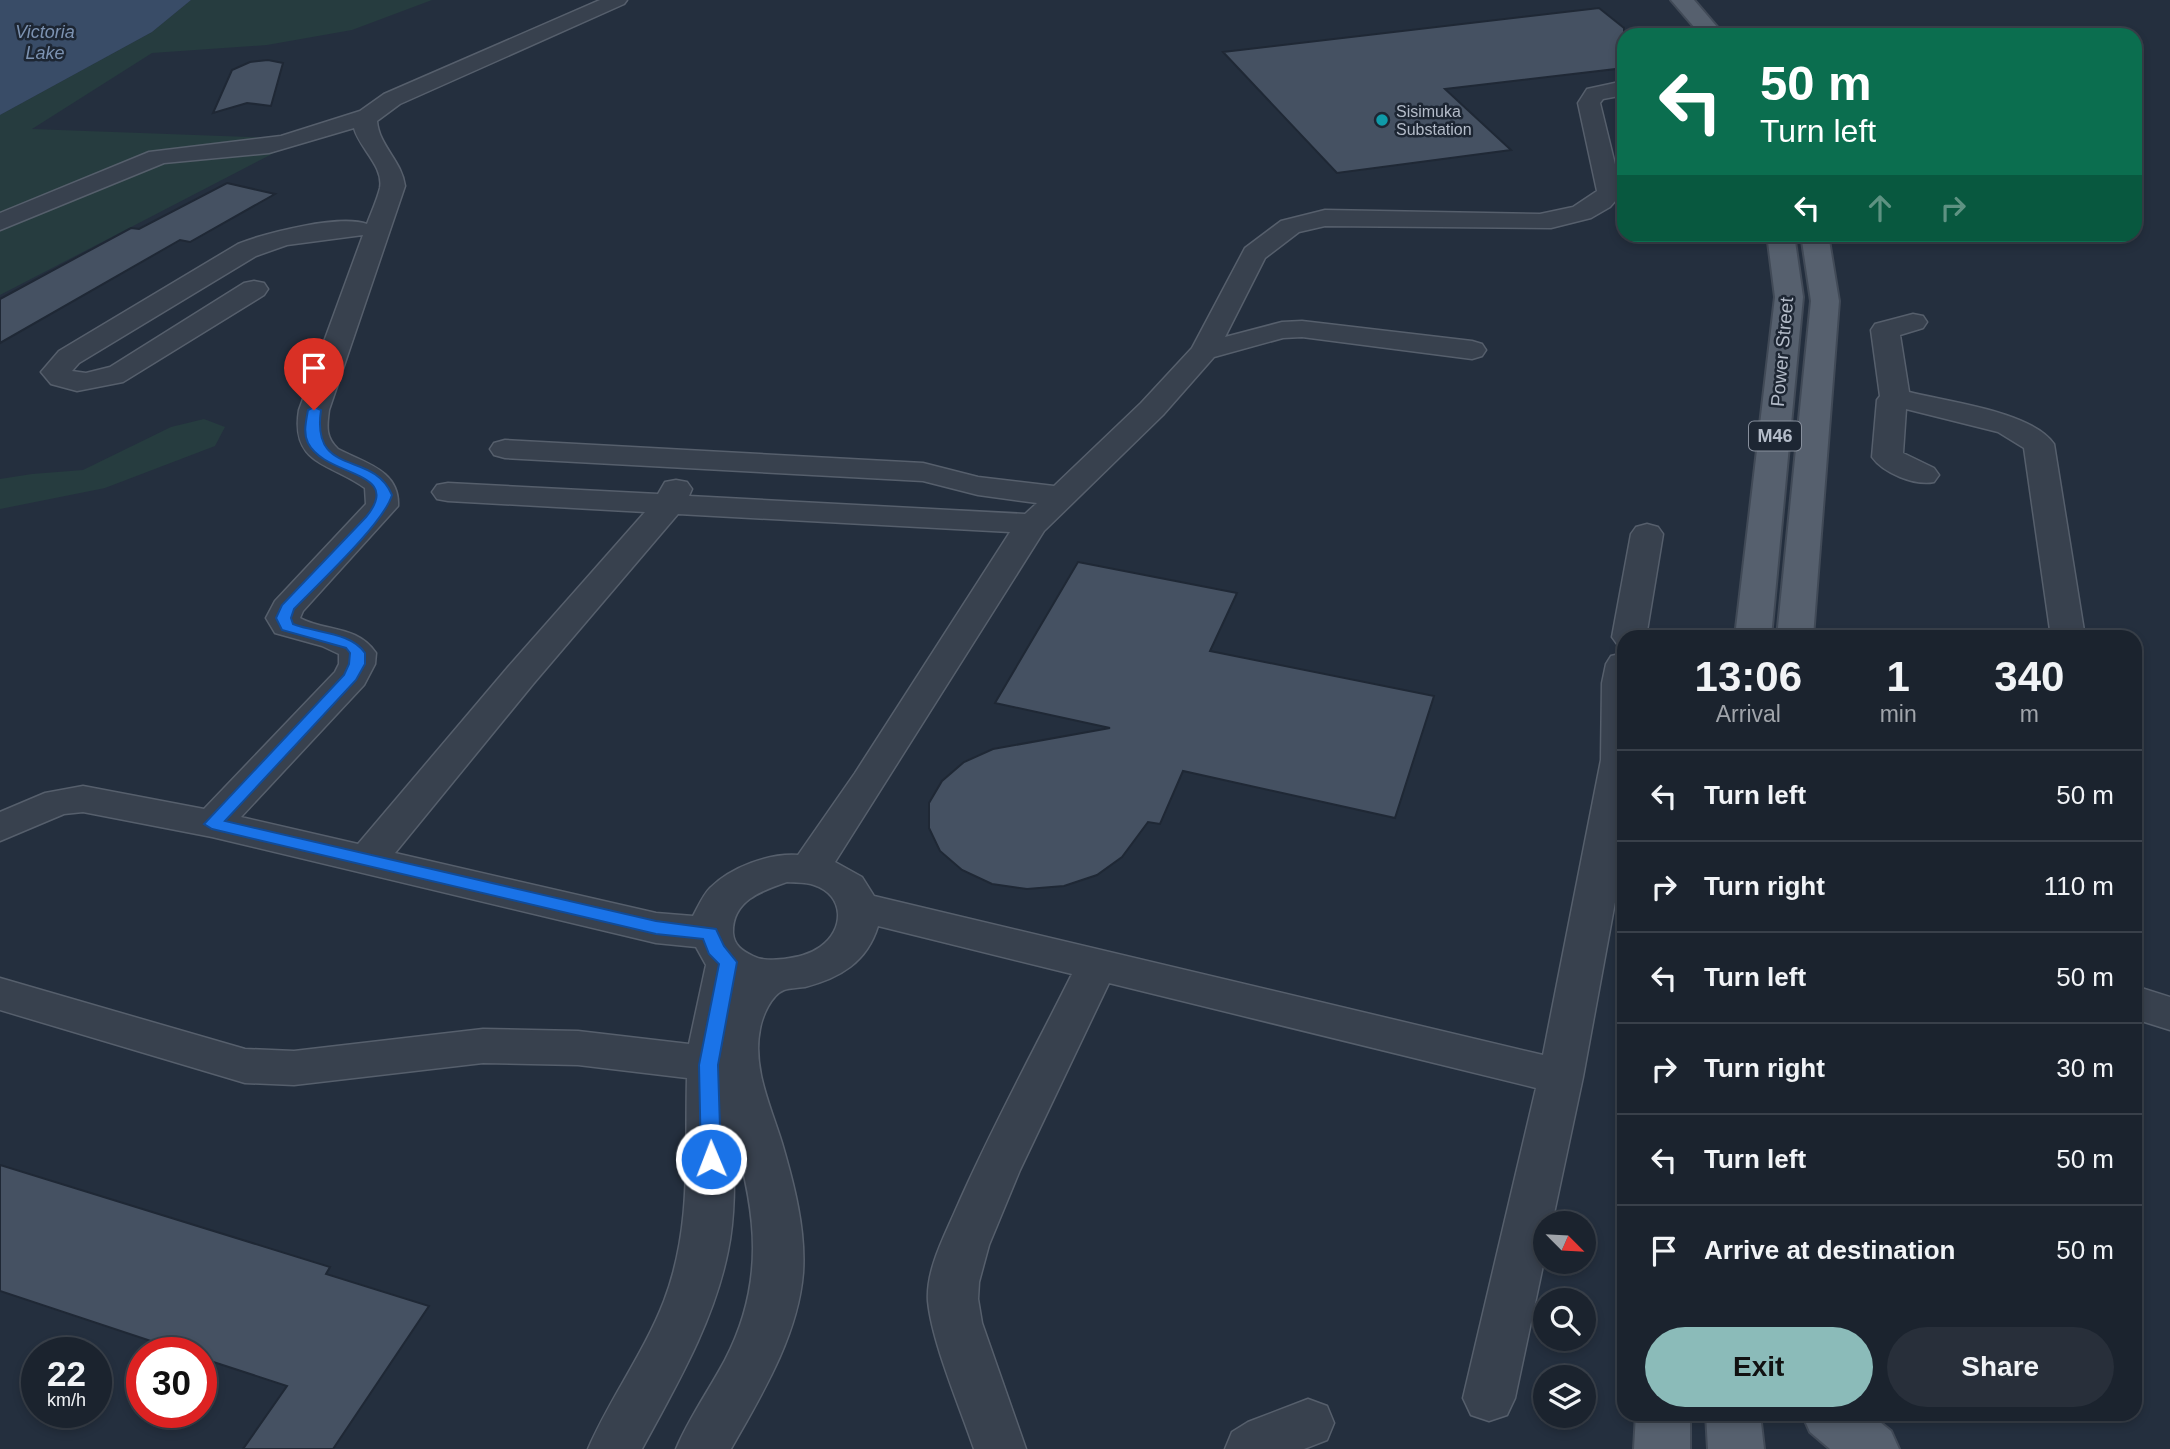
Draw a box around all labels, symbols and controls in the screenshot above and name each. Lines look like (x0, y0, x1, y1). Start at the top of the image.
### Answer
water label: Victoria Lake (15, 22, 75, 63)
icon: left (1645, 56, 1736, 147)
text: 50 m (1760, 56, 1872, 110)
place label: Sisimuka Substation (1396, 103, 1472, 138)
marker: Sisimuka Substation (1374, 112, 1390, 128)
text: Turn left (1760, 113, 1876, 149)
icon: left (1788, 189, 1826, 227)
icon: ahead (1861, 189, 1899, 227)
icon: right (1934, 189, 1972, 227)
street label: Power Street (1767, 296, 1797, 408)
pin (284, 338, 344, 410)
icon: arrive (295, 349, 333, 387)
road number: M46 (1749, 422, 1801, 450)
text: 13:06 (1695, 653, 1802, 700)
text: 1 (1886, 653, 1910, 700)
text: 340 (1994, 653, 2064, 700)
text: Arrival (1716, 701, 1781, 727)
text: min (1880, 701, 1917, 727)
text: m (2020, 701, 2039, 727)
icon: left (1645, 777, 1683, 815)
text: Turn left (1704, 780, 1806, 810)
text: 50 m (2056, 780, 2114, 810)
icon: right (1645, 868, 1683, 906)
text: Turn right (1704, 871, 1825, 901)
text: 110 m (2044, 871, 2114, 901)
icon: left (1645, 959, 1683, 997)
text: Turn left (1704, 962, 1806, 992)
text: 50 m (2056, 962, 2114, 992)
icon: right (1645, 1050, 1683, 1088)
text: Turn right (1704, 1053, 1825, 1083)
text: 30 m (2056, 1053, 2114, 1083)
position arrow (674, 1122, 748, 1196)
icon: left (1645, 1141, 1683, 1179)
text: Turn left (1704, 1144, 1806, 1174)
text: 50 m (2056, 1144, 2114, 1174)
north arrow (1533, 1211, 1596, 1274)
map controls (1533, 1211, 1596, 1428)
icon: arrive (1645, 1232, 1683, 1270)
text: Arrive at destination (1704, 1235, 1955, 1265)
text: 50 m (2056, 1235, 2114, 1265)
button: search (1533, 1288, 1596, 1351)
button: Exit (1645, 1327, 1873, 1407)
button: Share (1887, 1327, 2114, 1407)
speed limit sign: 30 (126, 1337, 217, 1428)
text: 22 (47, 1354, 86, 1393)
button: layers (1533, 1365, 1596, 1428)
text: km/h (47, 1390, 86, 1410)

